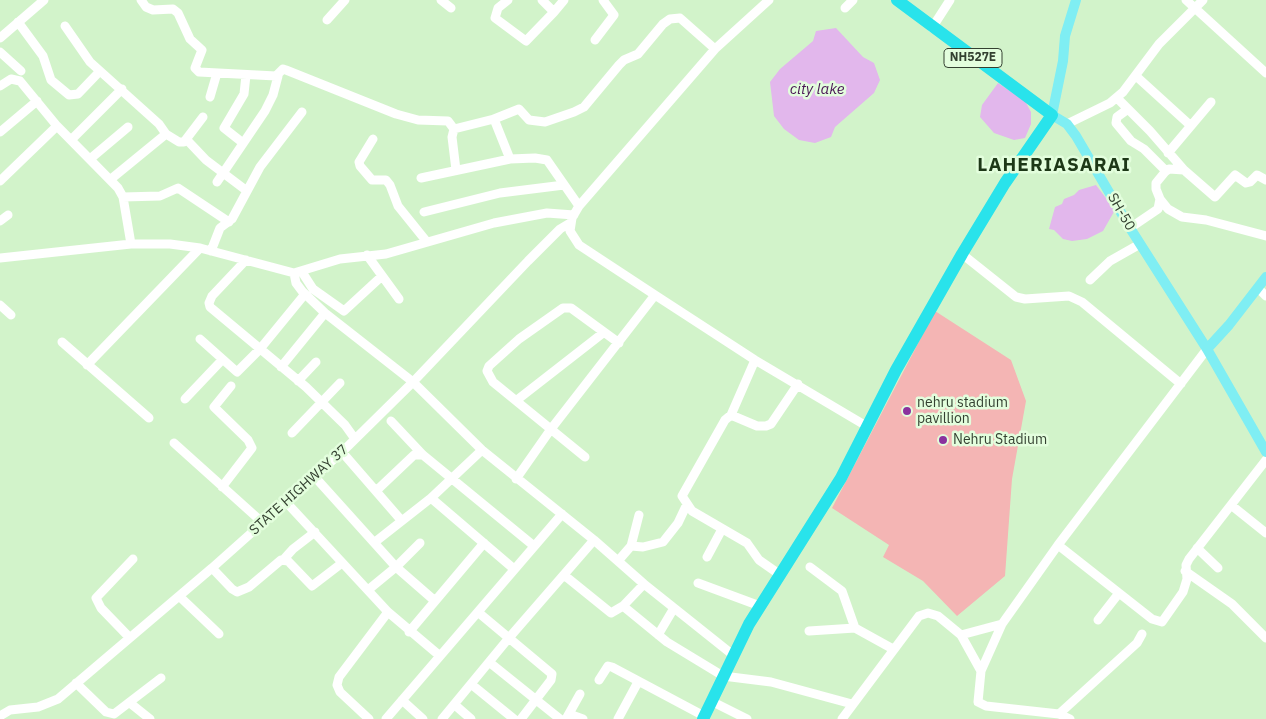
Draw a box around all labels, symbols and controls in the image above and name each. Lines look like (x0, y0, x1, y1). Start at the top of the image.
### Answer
road number: NH527E (944, 48, 1002, 68)
water label: city lake (790, 81, 844, 99)
district label: LAHERIASARAI (976, 155, 1132, 177)
street label: SH-50 (1104, 190, 1138, 234)
place label: nehru stadium pavillion (917, 395, 1008, 428)
marker: nehru stadium pavillion (901, 405, 913, 417)
place label: Nehru Stadium (953, 432, 1047, 448)
marker: Nehru Stadium (937, 434, 949, 446)
street label: STATE HIGHWAY 37 (246, 441, 352, 539)

